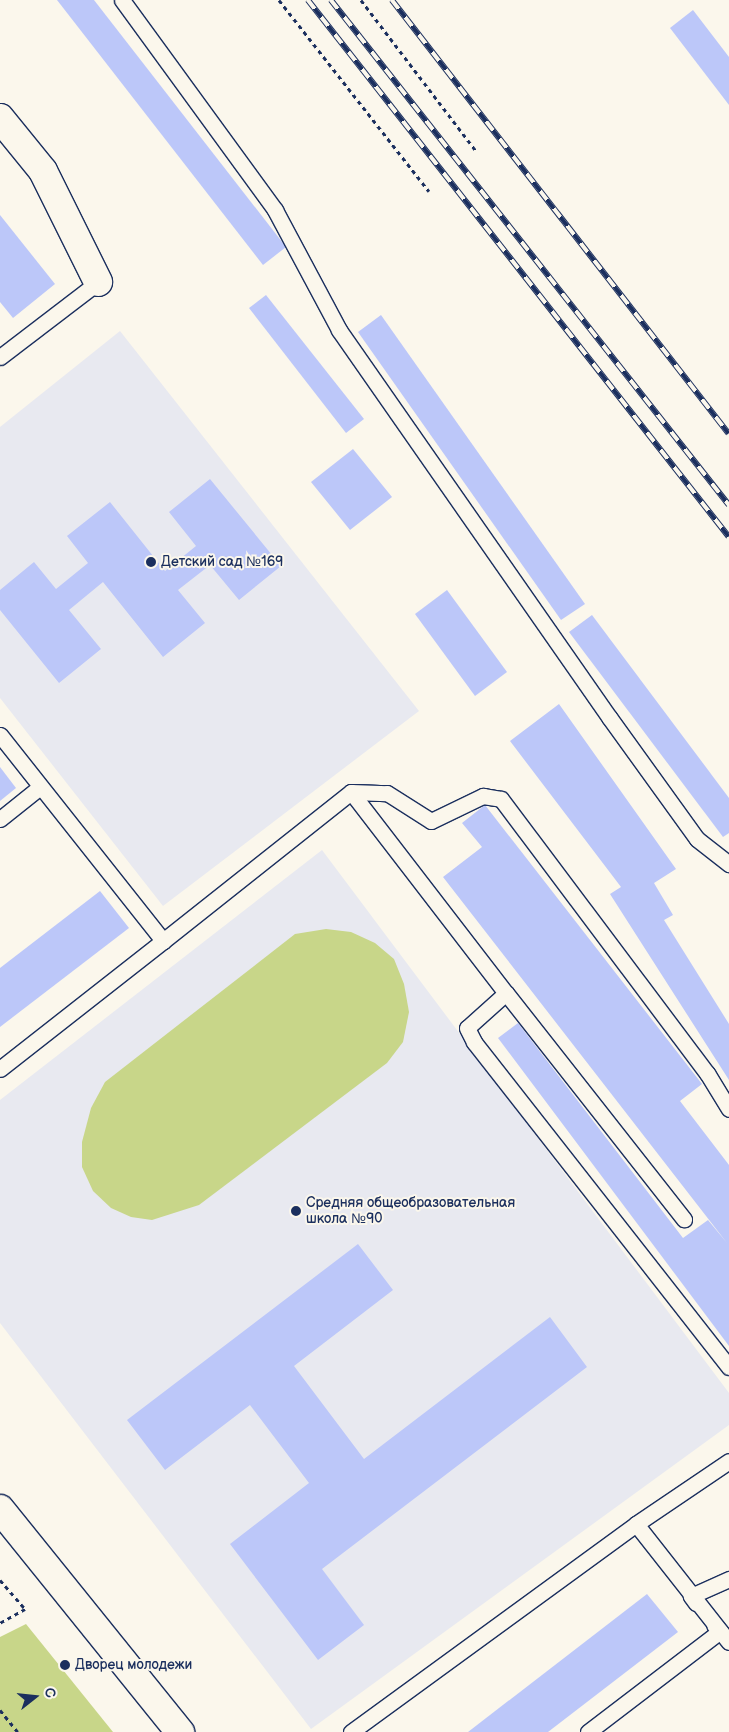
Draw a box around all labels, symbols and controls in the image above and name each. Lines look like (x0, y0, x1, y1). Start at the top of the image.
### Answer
place label: Детский сад №169 (161, 554, 283, 570)
marker: Детский сад №169 (145, 556, 157, 568)
place label: Средняя общеобразовательная школа №90 (306, 1195, 515, 1228)
marker: Средняя общеобразовательная школа №90 (290, 1205, 302, 1217)
place label: Дворец молодежи (75, 1657, 192, 1673)
marker: Дворец молодежи (59, 1659, 71, 1671)
north arrow (10, 1672, 60, 1722)
text: С (40, 1686, 59, 1700)

